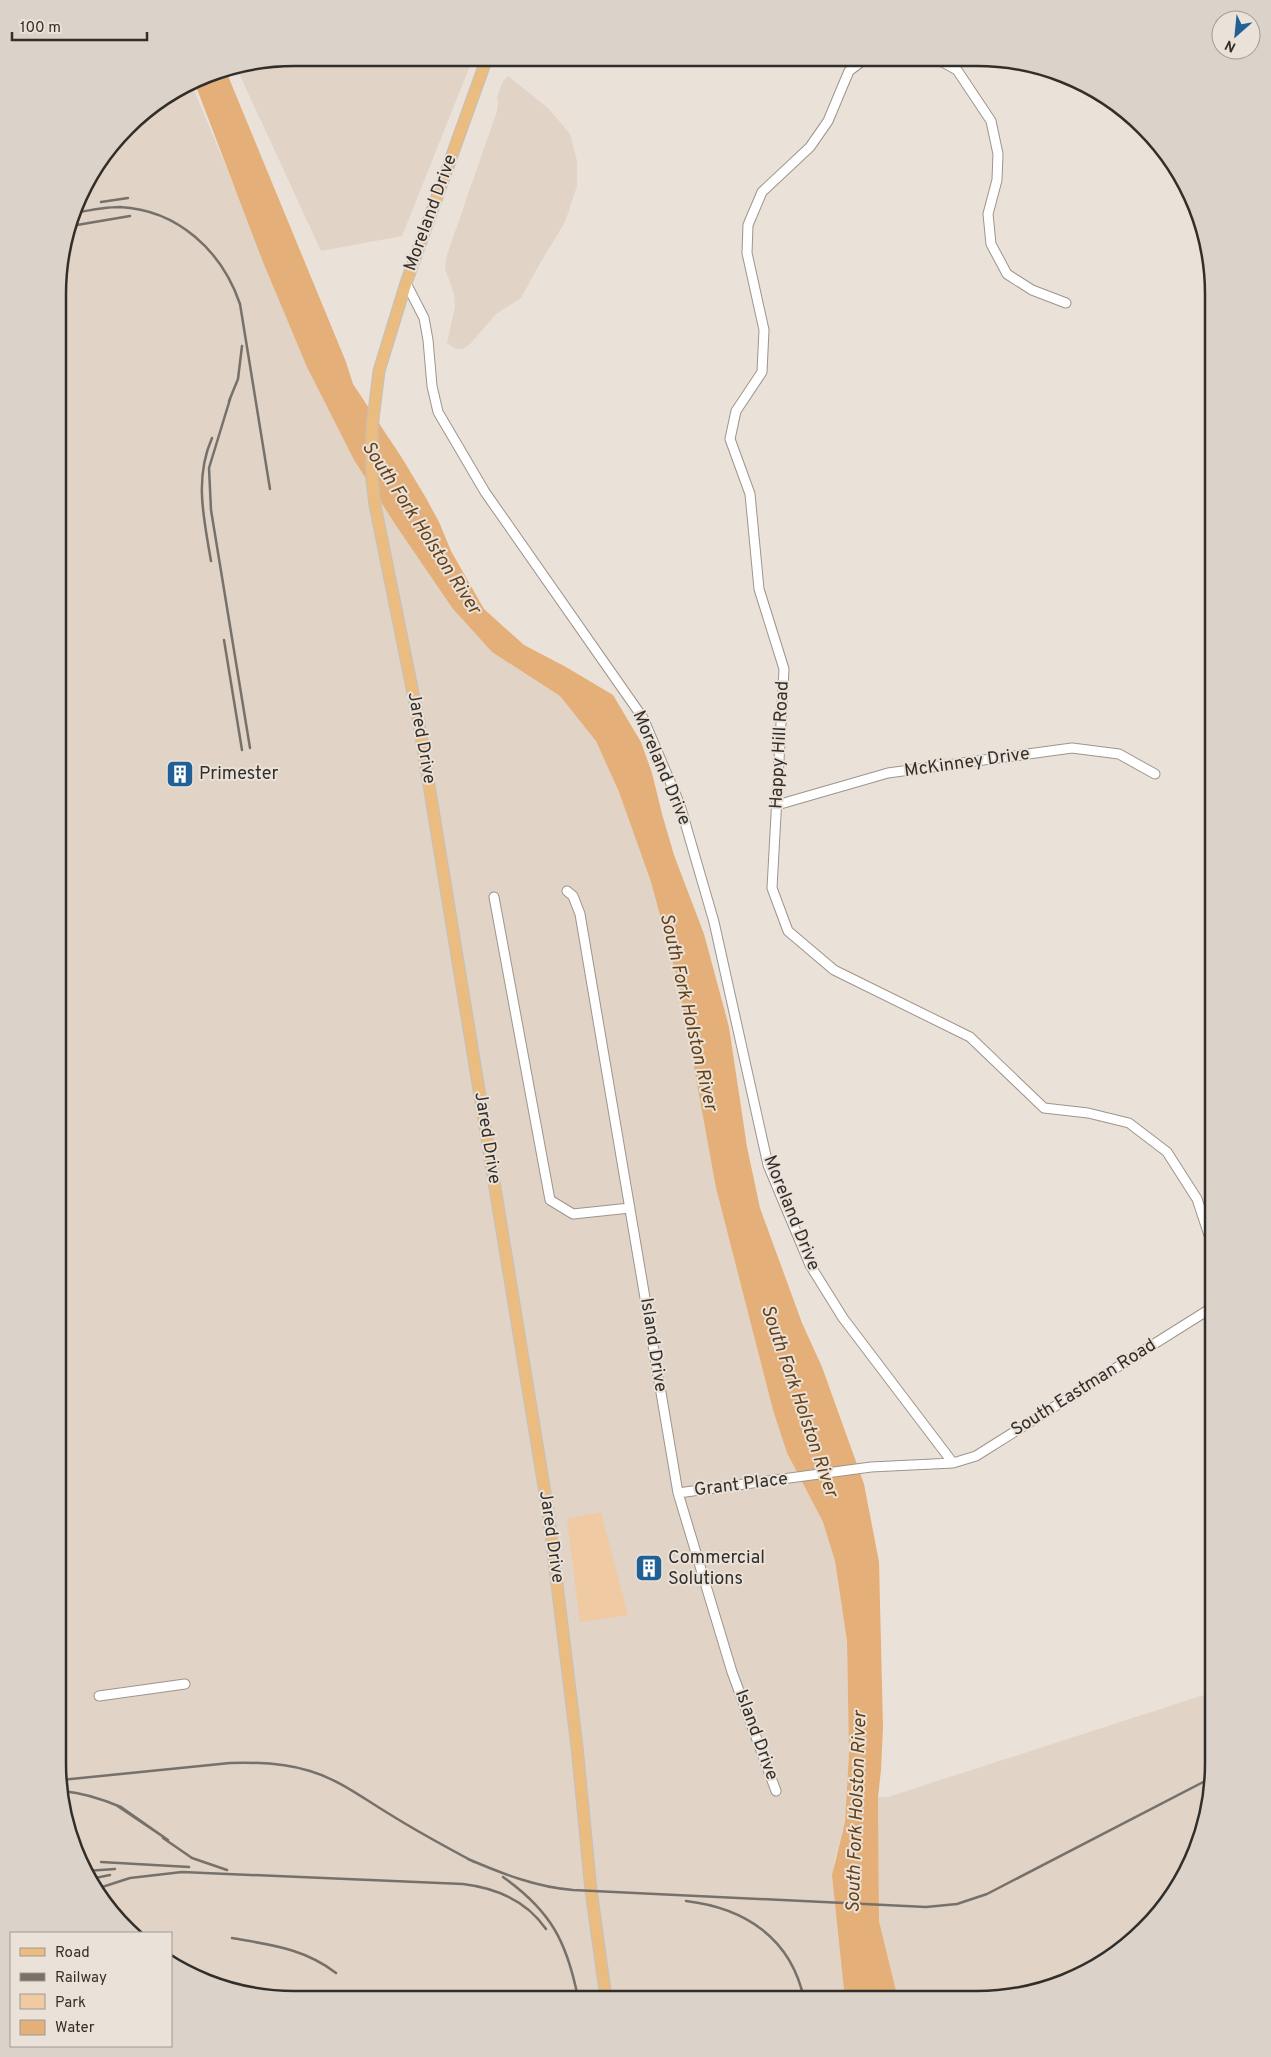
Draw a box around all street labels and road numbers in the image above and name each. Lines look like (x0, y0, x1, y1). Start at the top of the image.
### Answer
street label: Moreland Drive (399, 152, 463, 274)
street label: Happy Hill Road (765, 680, 795, 810)
street label: Jared Drive (402, 690, 440, 786)
street label: Moreland Drive (626, 707, 696, 829)
street label: McKinney Drive (903, 743, 1031, 783)
street label: Jared Drive (468, 1090, 506, 1186)
street label: Moreland Drive (757, 1152, 825, 1274)
street label: Island Drive (634, 1296, 672, 1394)
street label: South Eastman Road (1007, 1334, 1161, 1442)
street label: Grant Place (693, 1468, 789, 1502)
street label: Jared Drive (533, 1489, 569, 1585)
street label: Island Drive (729, 1686, 783, 1784)

